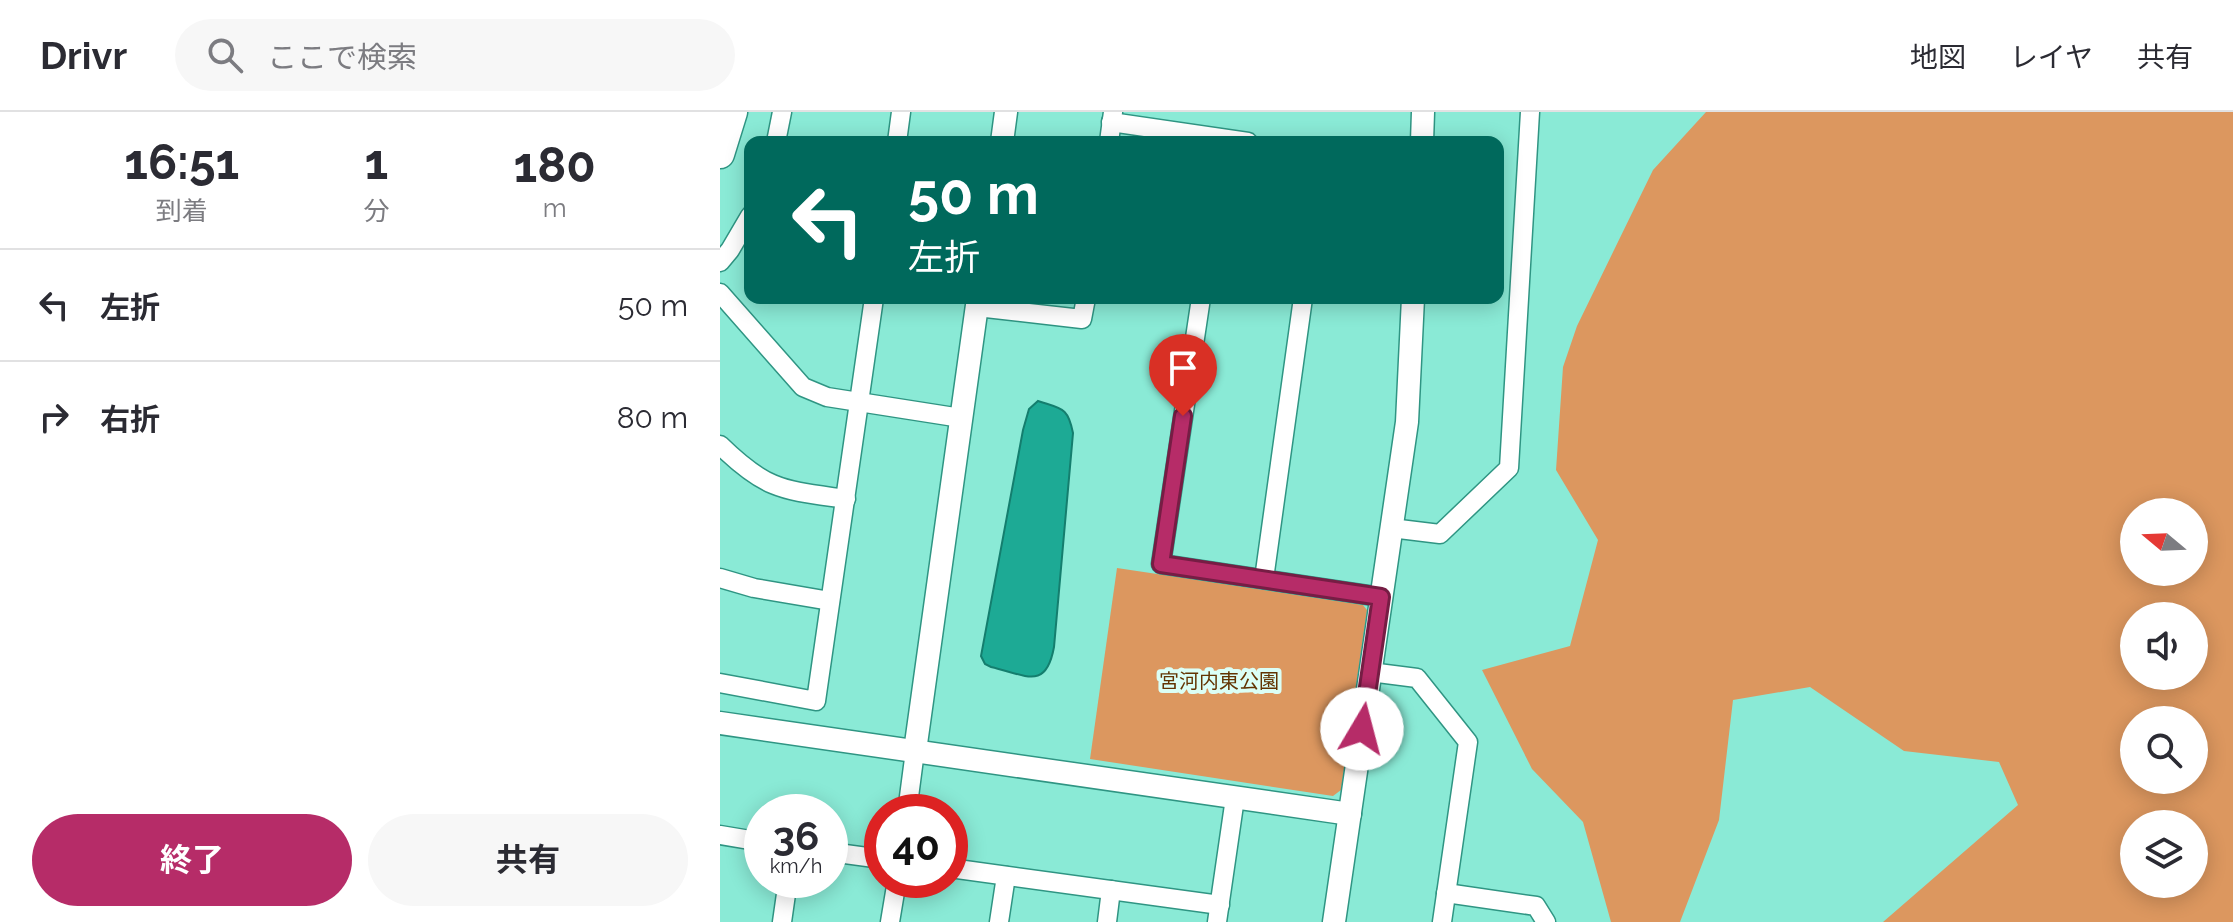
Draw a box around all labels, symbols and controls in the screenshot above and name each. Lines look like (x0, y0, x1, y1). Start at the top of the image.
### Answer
search box (175, 19, 735, 91)
text: Drivr (40, 33, 127, 78)
icon: search (203, 33, 247, 77)
text: ここで検索 (267, 40, 417, 75)
text: 地図 (1910, 41, 1966, 74)
text: レイヤ (2010, 41, 2093, 74)
text: 共有 (2137, 41, 2193, 74)
text: 16:51 (124, 134, 239, 190)
text: 1 (365, 134, 388, 190)
text: 180 (514, 137, 596, 193)
text: 50 m (908, 161, 1039, 227)
icon: left (776, 168, 880, 272)
text: m (543, 193, 567, 223)
text: 到着 (156, 196, 208, 226)
text: 分 (363, 196, 389, 226)
text: 左折 (908, 236, 980, 278)
icon: left (32, 283, 76, 327)
text: 50 m (618, 288, 688, 323)
text: 左折 (100, 290, 160, 325)
pin (1149, 334, 1217, 416)
icon: arrive (1161, 346, 1205, 390)
icon: right (32, 395, 76, 439)
text: 80 m (617, 400, 688, 435)
text: 右折 (100, 402, 160, 437)
north arrow (2120, 498, 2208, 586)
map controls (2120, 498, 2208, 898)
button: sound (2120, 602, 2208, 690)
park label: 宮河内東公園 (1159, 669, 1279, 693)
position arrow (1320, 687, 1404, 771)
button: search (2120, 706, 2208, 794)
speed limit sign: 40 (864, 794, 968, 898)
button: layers (2120, 810, 2208, 898)
text: 36 (773, 812, 819, 859)
button: 終了 (32, 814, 352, 906)
button: 共有 (368, 814, 688, 906)
text: km/h (770, 854, 822, 878)

